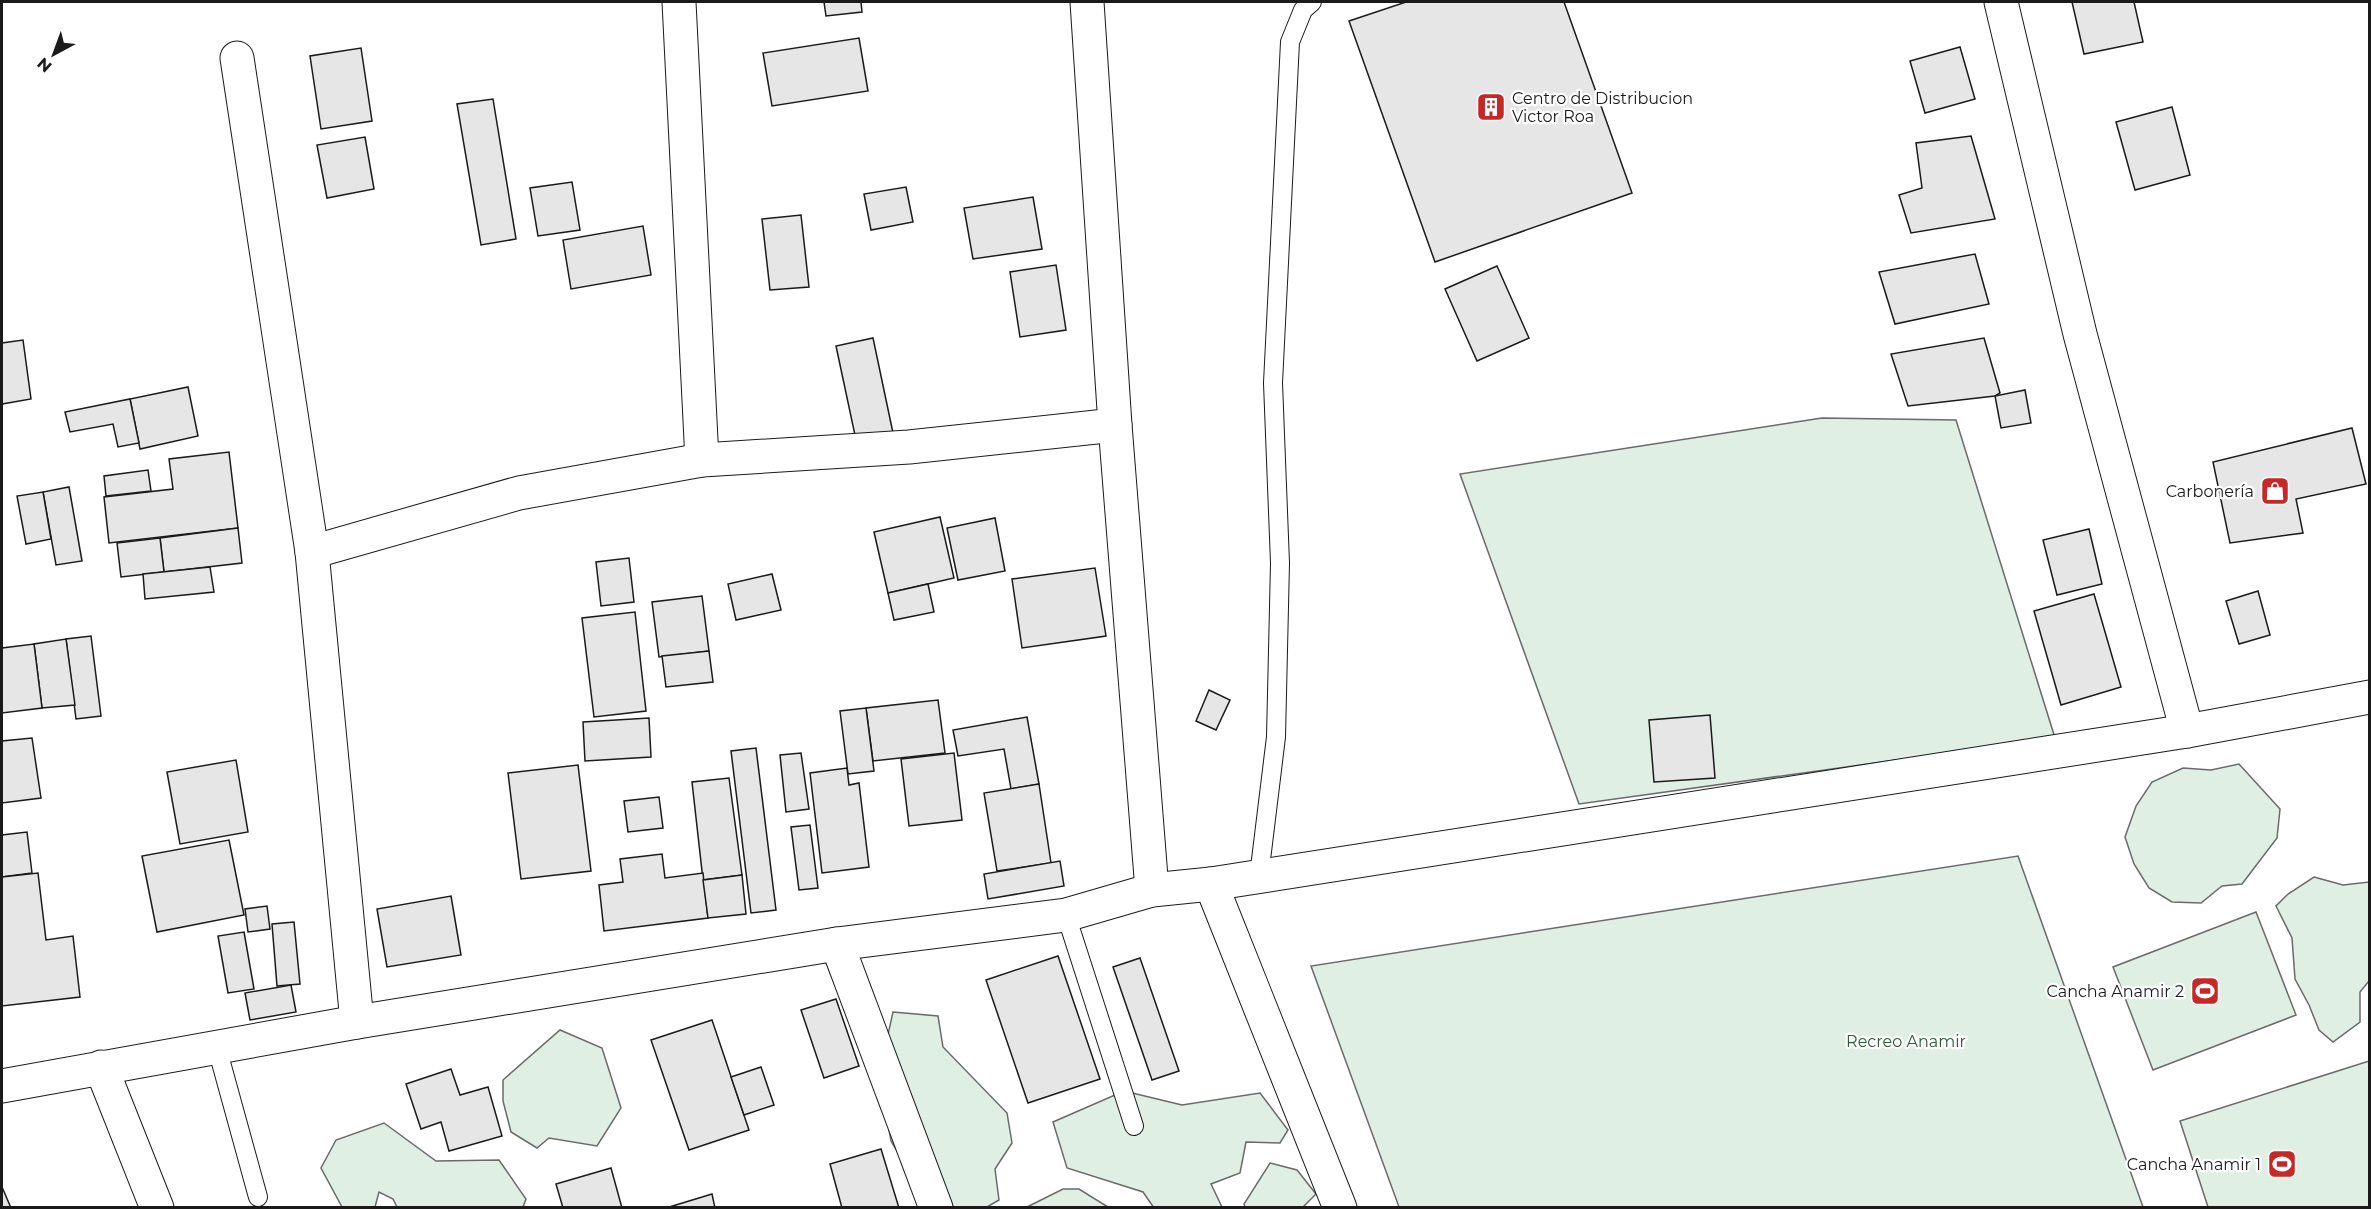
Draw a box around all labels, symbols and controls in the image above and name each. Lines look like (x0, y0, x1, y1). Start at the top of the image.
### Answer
north arrow (24, 24, 84, 84)
text: N (33, 54, 56, 76)
place label: Centro de Distribucion Victor Roa (1512, 89, 1693, 126)
building icon: Centro de Distribucion Victor Roa (1475, 91, 1507, 123)
shop icon: Carbonería (2259, 475, 2291, 507)
place label: Carbonería (2166, 482, 2254, 501)
sports icon: Cancha Anamir 2 (2189, 975, 2221, 1007)
place label: Cancha Anamir 2 (2046, 982, 2184, 1001)
park label: Recreo Anamir (1846, 1032, 1966, 1051)
sports icon: Cancha Anamir 1 (2266, 1148, 2298, 1180)
place label: Cancha Anamir 1 (2127, 1155, 2261, 1174)

